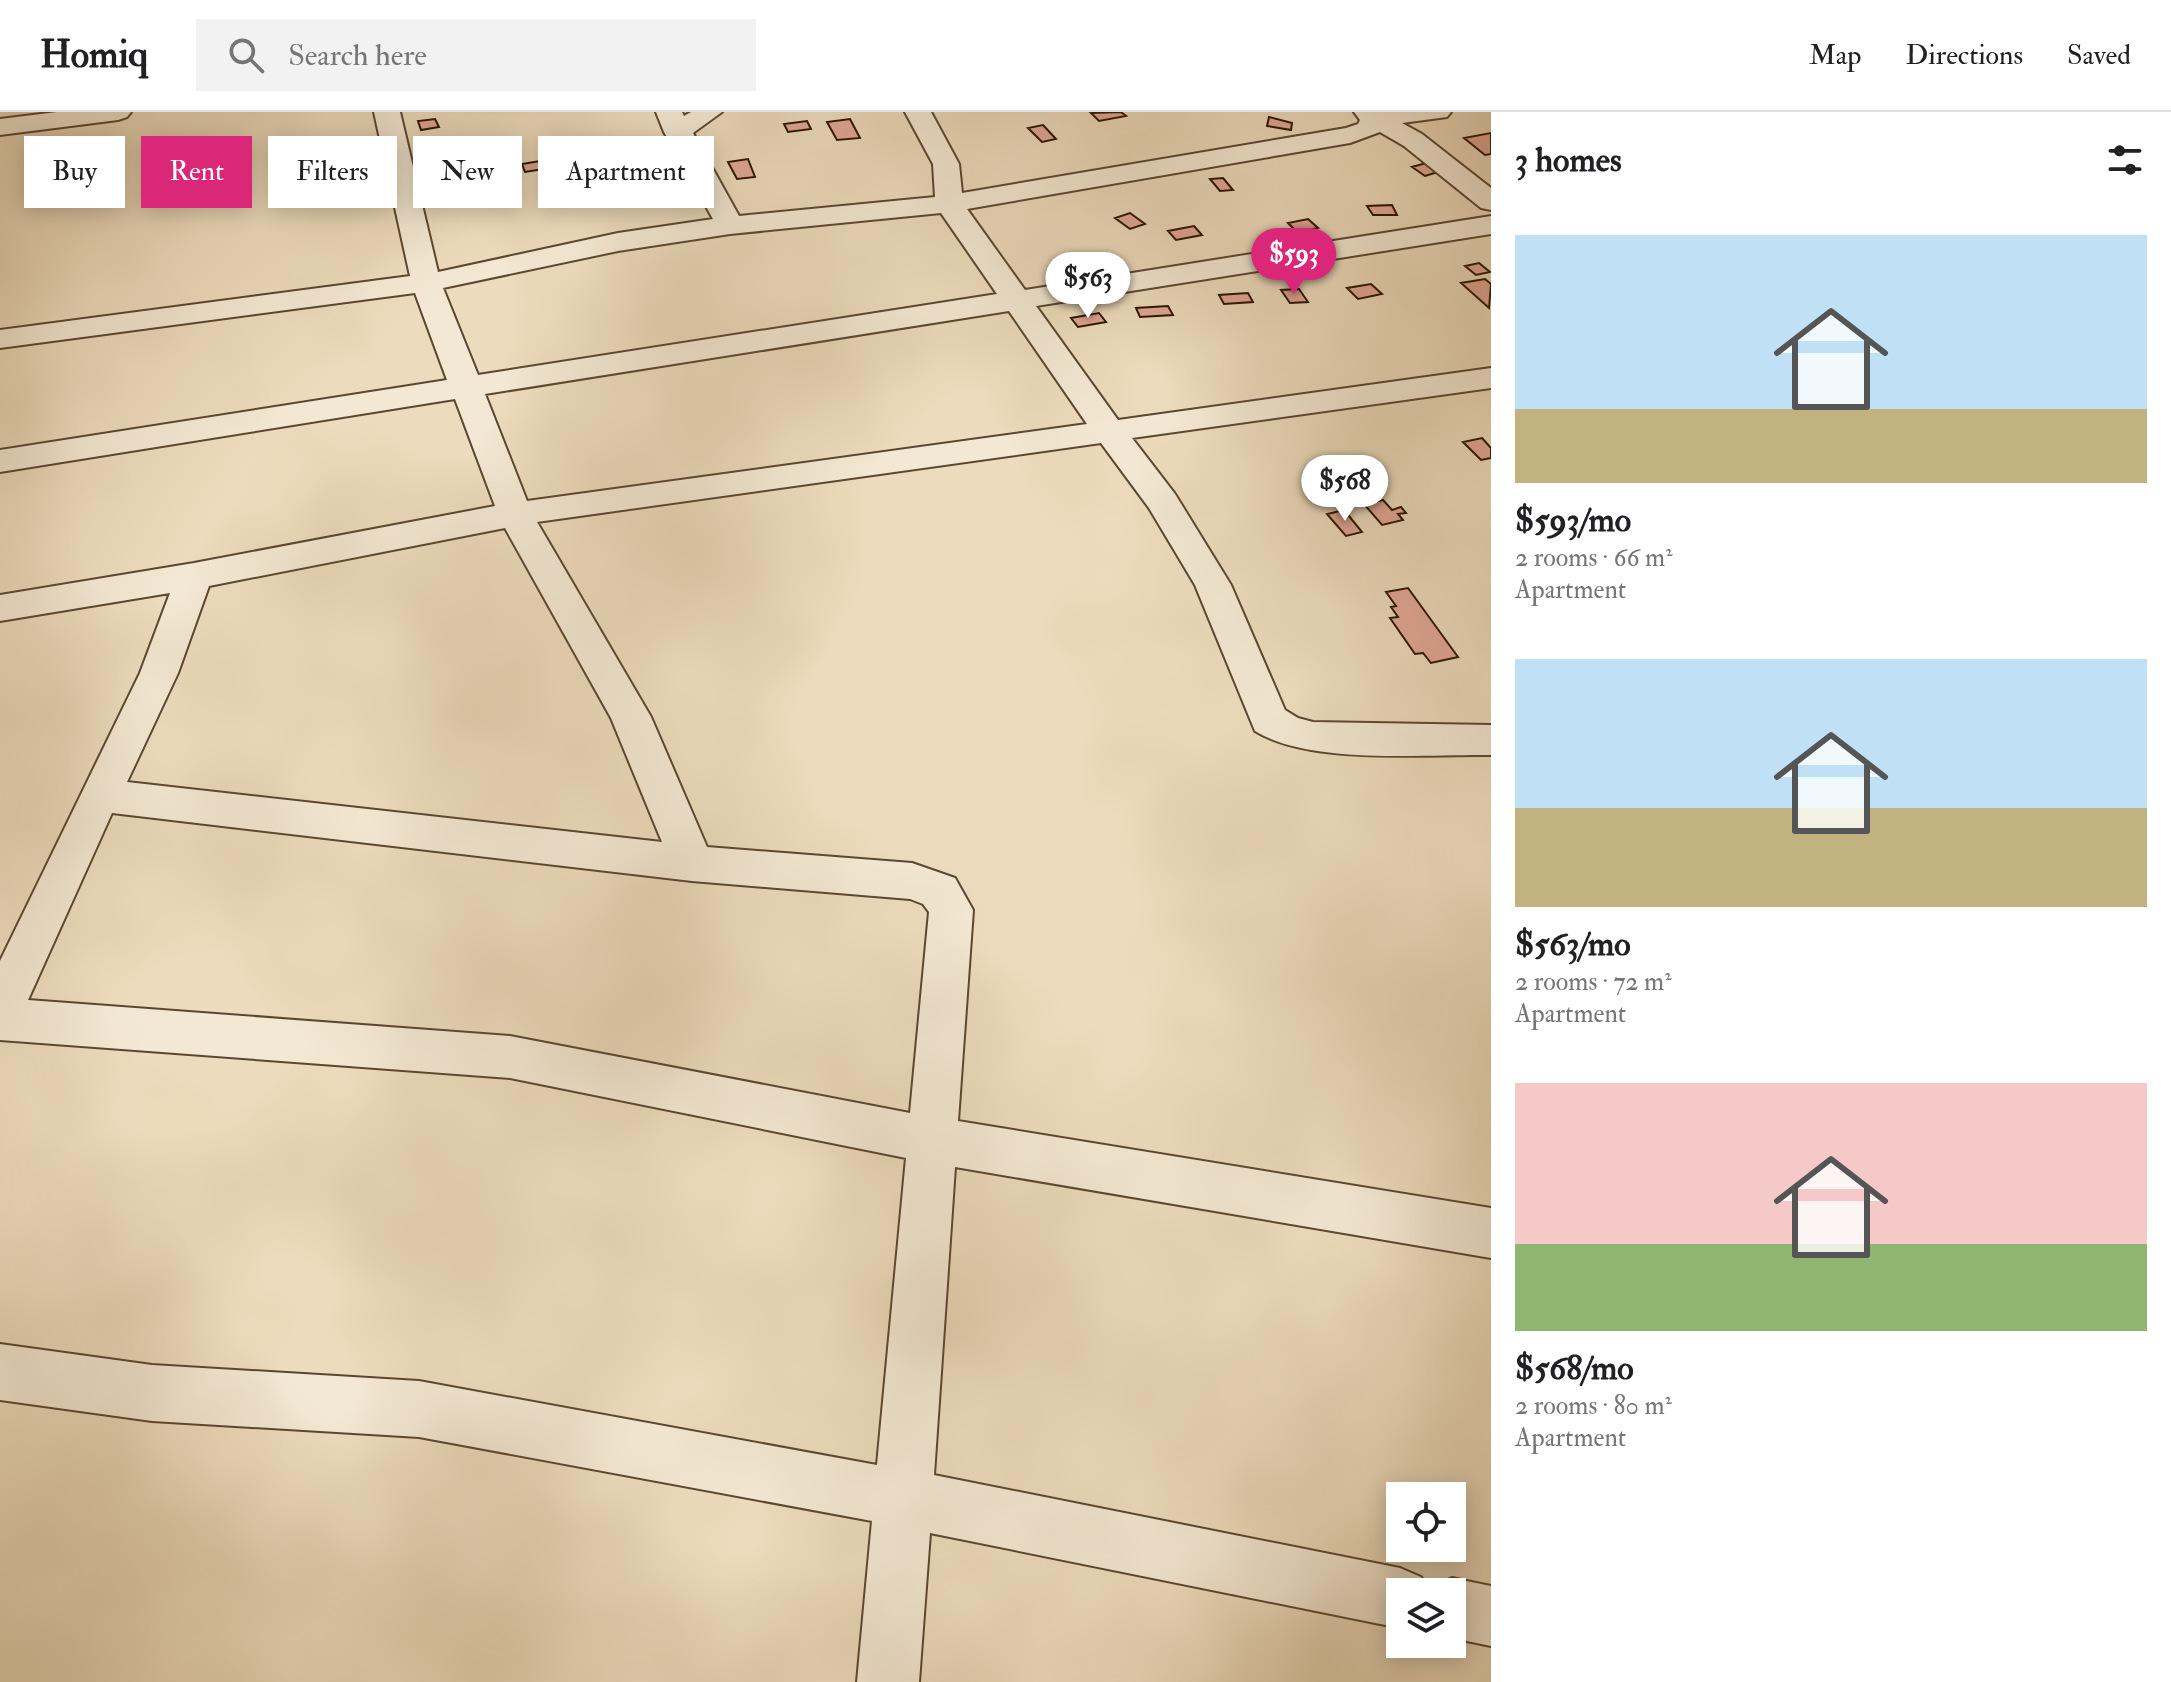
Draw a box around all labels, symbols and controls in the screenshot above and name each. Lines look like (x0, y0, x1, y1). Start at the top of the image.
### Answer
search box (196, 19, 756, 91)
text: Homiq (40, 31, 148, 79)
icon: search (224, 33, 268, 77)
text: Search here (288, 37, 427, 74)
text: Map (1809, 38, 1862, 73)
text: Directions (1906, 38, 2023, 73)
text: Saved (2067, 38, 2131, 73)
chip: Buy (24, 136, 125, 208)
chip: Rent (141, 136, 252, 208)
chip: Filters (268, 136, 397, 208)
chip: New (413, 136, 522, 208)
chip: Apartment (538, 136, 714, 208)
icon: filters (2103, 138, 2147, 182)
text: 3 homes (1515, 139, 1622, 182)
pin: $593 (1247, 228, 1341, 296)
text: $593 (1269, 238, 1319, 270)
pin: $563 (1041, 252, 1135, 320)
text: $563 (1063, 262, 1113, 294)
icon: home (1759, 287, 1903, 431)
pin: $568 (1298, 455, 1392, 523)
text: $568 (1319, 465, 1371, 497)
text: $593/mo (1515, 499, 1631, 542)
text: 2 rooms · 66 m² (1515, 542, 1673, 574)
text: Apartment (1515, 574, 1626, 606)
icon: home (1759, 711, 1903, 855)
text: $563/mo (1515, 923, 1631, 966)
text: 2 rooms · 72 m² (1515, 966, 1672, 998)
text: Apartment (1515, 998, 1626, 1030)
icon: home (1759, 1135, 1903, 1279)
text: $568/mo (1515, 1347, 1634, 1390)
text: 2 rooms · 80 m² (1515, 1390, 1672, 1422)
text: Apartment (1515, 1422, 1626, 1454)
map controls (1386, 1482, 1466, 1658)
button: locate (1386, 1482, 1466, 1562)
button: layers (1386, 1578, 1466, 1658)

